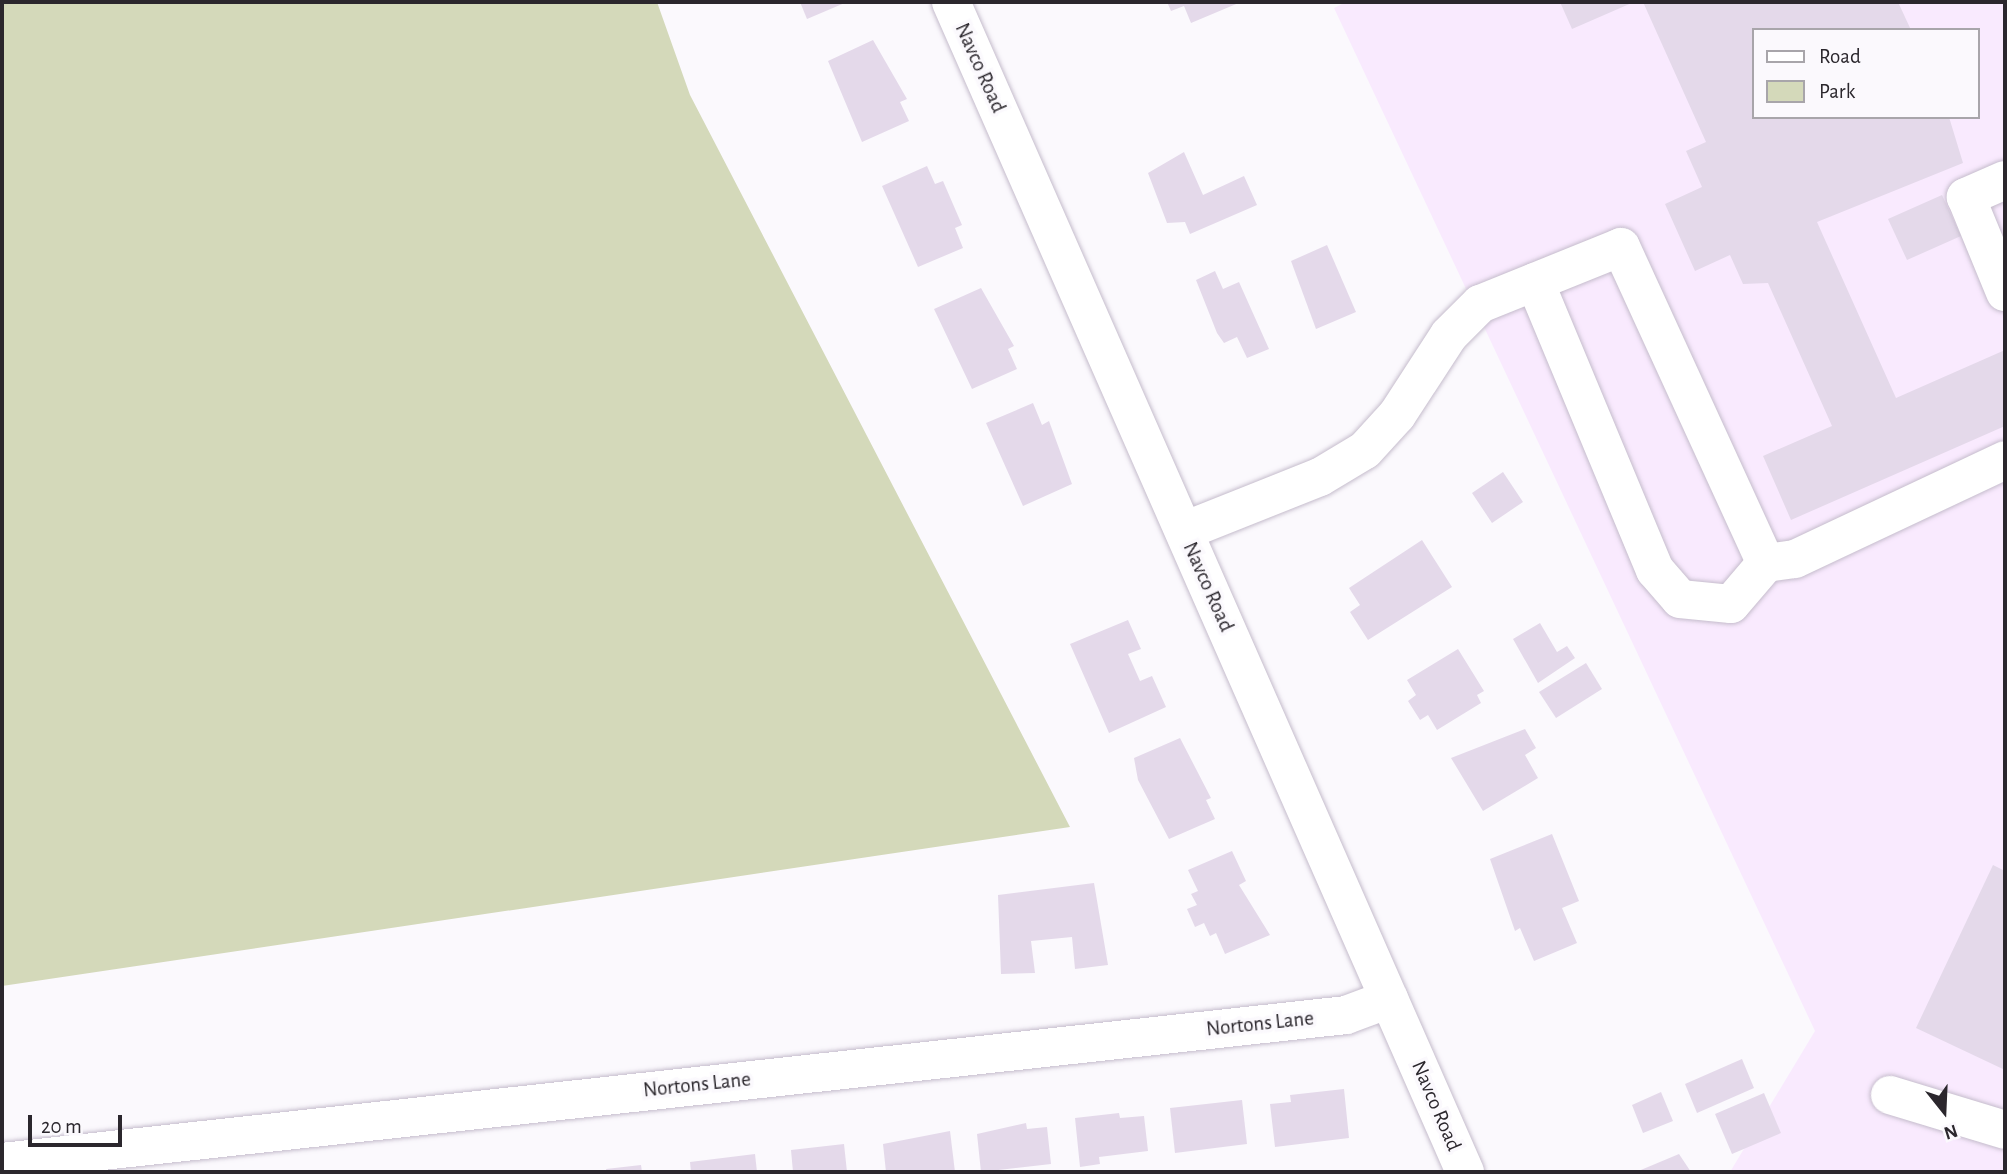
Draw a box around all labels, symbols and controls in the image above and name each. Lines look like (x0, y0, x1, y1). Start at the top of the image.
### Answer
street label: Navco Road (949, 19, 1011, 117)
legend (1752, 28, 1979, 119)
text: Road (1819, 46, 1861, 67)
text: Park (1819, 81, 1855, 102)
street label: Navco Road (1177, 538, 1239, 636)
street label: Nortons Lane (1205, 1006, 1315, 1042)
street label: Navco Road (1406, 1057, 1466, 1155)
street label: Nortons Lane (642, 1067, 752, 1103)
north arrow (1909, 1076, 1979, 1146)
scale bar (32, 1100, 126, 1144)
text: 20 m (41, 1116, 82, 1137)
text: N (1941, 1120, 1960, 1143)

